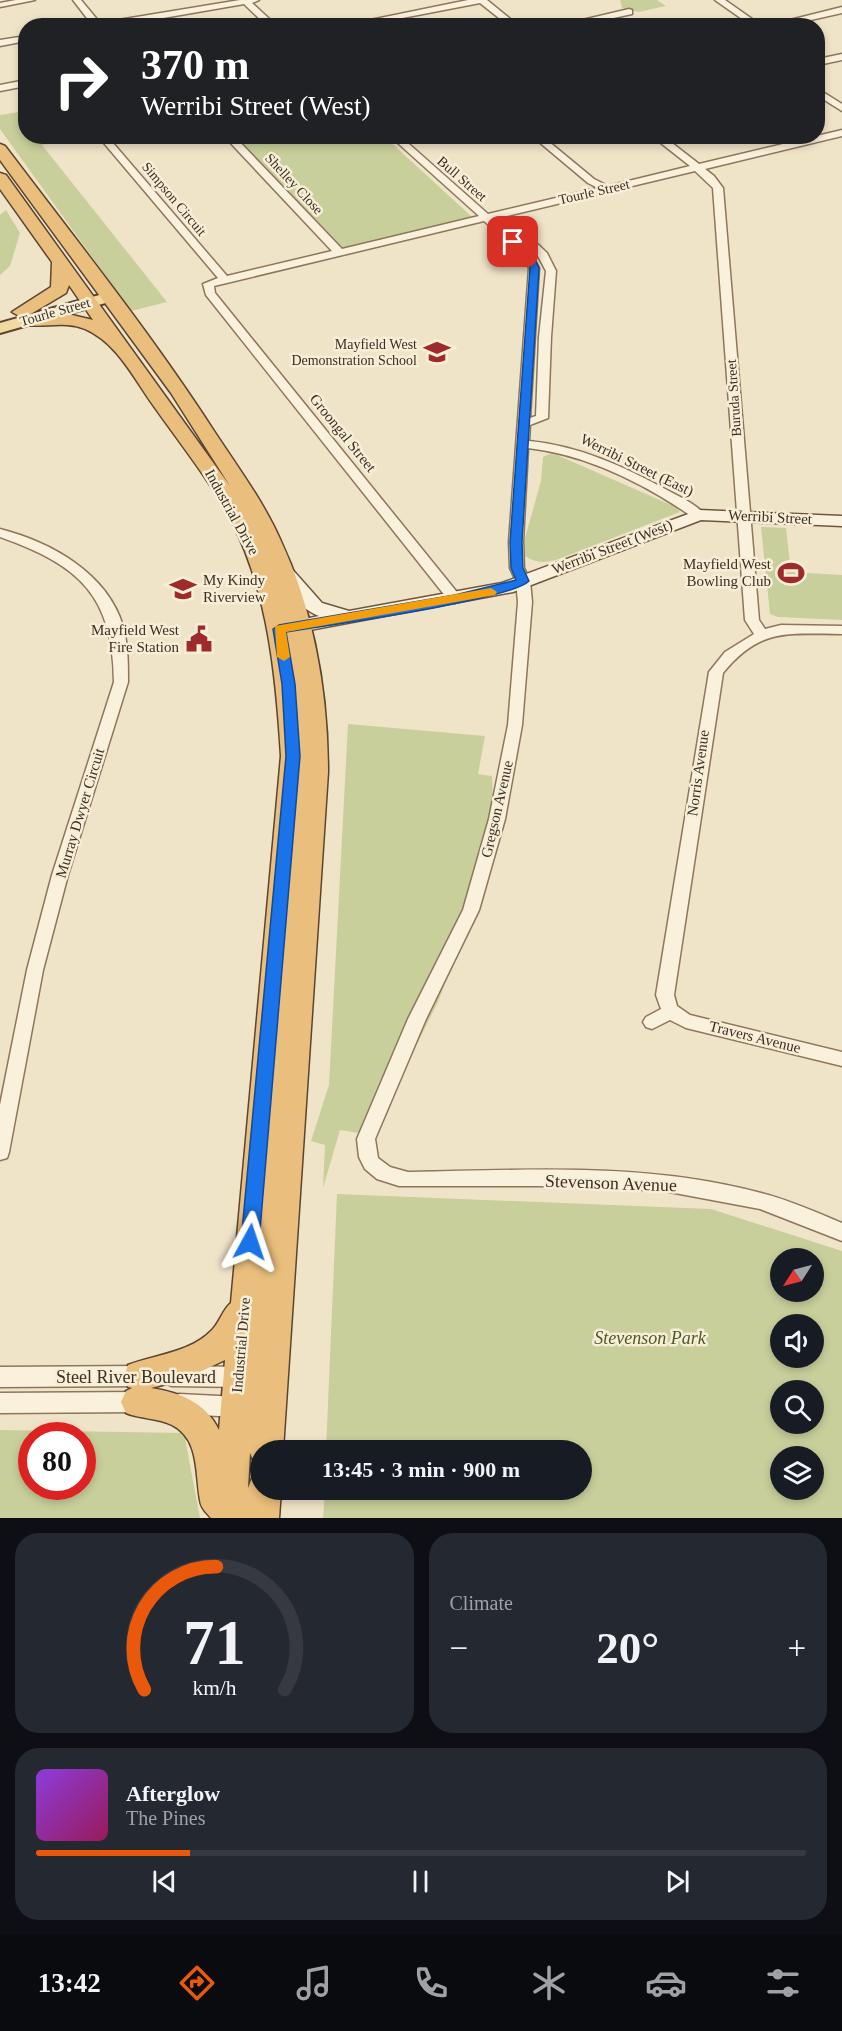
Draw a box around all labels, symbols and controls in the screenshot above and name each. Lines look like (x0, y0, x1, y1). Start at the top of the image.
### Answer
icon: right (42, 42, 120, 120)
text: 370 m (141, 42, 250, 88)
text: Werribi Street (West) (141, 91, 371, 121)
street label: Shelley Close (262, 151, 326, 217)
street label: Bull Street (434, 154, 490, 205)
street label: Simpson Circuit (139, 159, 209, 239)
street label: Tourle Street (557, 177, 631, 207)
pin (487, 216, 538, 267)
icon: arrive (496, 225, 529, 258)
street label: Tourle Street (18, 295, 92, 329)
place label: Mayfield West Demonstration School (291, 337, 417, 368)
school or university icon: Mayfield West Demonstration School (422, 337, 452, 367)
street label: Buruda Street (724, 359, 744, 437)
street label: Groongal Street (307, 391, 380, 476)
street label: Werribi Street (East) (577, 431, 696, 500)
street label: Industrial Drive (202, 466, 262, 558)
street label: Werribi Street (728, 507, 813, 527)
street label: Werribi Street (West) (550, 517, 675, 578)
place label: Mayfield West Bowling Club (683, 556, 772, 589)
sports icon: Mayfield West Bowling Club (776, 558, 806, 588)
place label: My Kindy Riverview (203, 572, 266, 605)
school or university icon: My Kindy Riverview (168, 574, 198, 604)
place label: Mayfield West Fire Station (91, 622, 180, 655)
public building icon: Mayfield West Fire Station (184, 624, 214, 654)
street label: Norris Avenue (684, 729, 712, 817)
street label: Murray Dwyer Circuit (53, 745, 108, 880)
street label: Gregson Avenue (478, 758, 516, 859)
street label: Travers Avenue (708, 1018, 803, 1056)
street label: Stevenson Avenue (545, 1171, 677, 1195)
position arrow (218, 1210, 282, 1274)
north arrow (770, 1248, 824, 1302)
map controls (770, 1248, 824, 1500)
street label: Industrial Drive (229, 1296, 253, 1393)
button: sound (770, 1314, 824, 1368)
park label: Stevenson Park (594, 1328, 707, 1348)
street label: Steel River Boulevard (56, 1367, 216, 1387)
button: search (770, 1380, 824, 1434)
speed limit sign: 80 (18, 1422, 96, 1500)
button: layers (770, 1446, 824, 1500)
text: 13:45 · 3 min · 900 m (322, 1457, 520, 1482)
text: Climate (450, 1592, 513, 1614)
text: 71 (183, 1608, 245, 1677)
text: 20° (596, 1623, 659, 1673)
text: − (450, 1630, 468, 1666)
text: + (787, 1630, 806, 1666)
text: km/h (192, 1676, 237, 1700)
text: Afterglow (126, 1781, 220, 1806)
text: The Pines (126, 1807, 205, 1829)
icon: previous (148, 1865, 181, 1898)
icon: pause (404, 1865, 437, 1898)
icon: next (661, 1865, 694, 1898)
icon: directions (176, 1962, 218, 2004)
icon: music (293, 1962, 335, 2004)
icon: phone (410, 1962, 452, 2004)
icon: climate (528, 1962, 570, 2004)
icon: car (645, 1962, 687, 2004)
icon: filters (762, 1962, 804, 2004)
text: 13:42 (38, 1968, 101, 1998)

